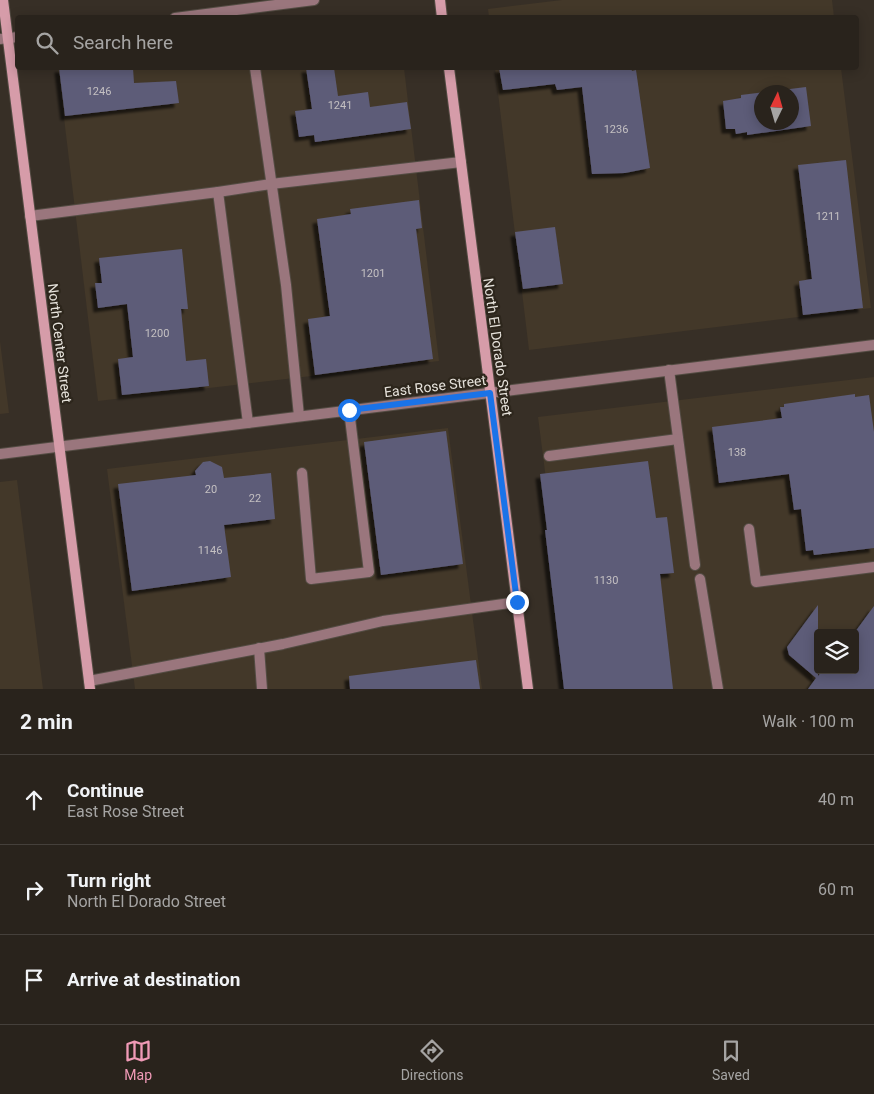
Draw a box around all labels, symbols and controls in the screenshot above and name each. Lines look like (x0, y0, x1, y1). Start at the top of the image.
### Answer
search box (15, 15, 859, 70)
icon: search (33, 29, 61, 57)
text: Search here (73, 31, 173, 54)
house number: 1246 (87, 85, 111, 98)
north arrow (754, 85, 799, 130)
house number: 1241 (328, 99, 352, 112)
house number: 1236 (604, 123, 628, 136)
house number: 1211 (816, 210, 840, 223)
house number: 1201 (361, 267, 385, 280)
street label: North El Dorado Street (480, 277, 516, 417)
street label: North Center Street (45, 282, 75, 404)
house number: 1200 (145, 327, 169, 340)
street label: East Rose Street (383, 372, 487, 400)
route start (338, 399, 361, 422)
house number: 138 (728, 446, 746, 459)
house number: 20 (205, 483, 217, 496)
house number: 22 (249, 492, 261, 505)
house number: 1146 (198, 544, 222, 557)
house number: 1130 (594, 574, 618, 587)
route end (506, 591, 529, 614)
map controls (814, 629, 859, 674)
button: layers (814, 629, 859, 674)
text: 2 min (20, 710, 73, 734)
text: Walk · 100 m (762, 712, 854, 731)
text: Continue (67, 779, 144, 802)
icon: ahead (20, 786, 48, 814)
text: 40 m (818, 790, 854, 809)
text: East Rose Street (67, 802, 184, 821)
text: Turn right (67, 869, 151, 892)
icon: right (20, 876, 48, 904)
text: 60 m (818, 880, 854, 899)
text: North El Dorado Street (67, 892, 226, 911)
icon: arrive (20, 966, 48, 994)
text: Arrive at destination (67, 968, 240, 991)
tab: Map (124, 1037, 152, 1083)
tab: Directions (401, 1037, 464, 1083)
tab: Saved (712, 1037, 750, 1083)

